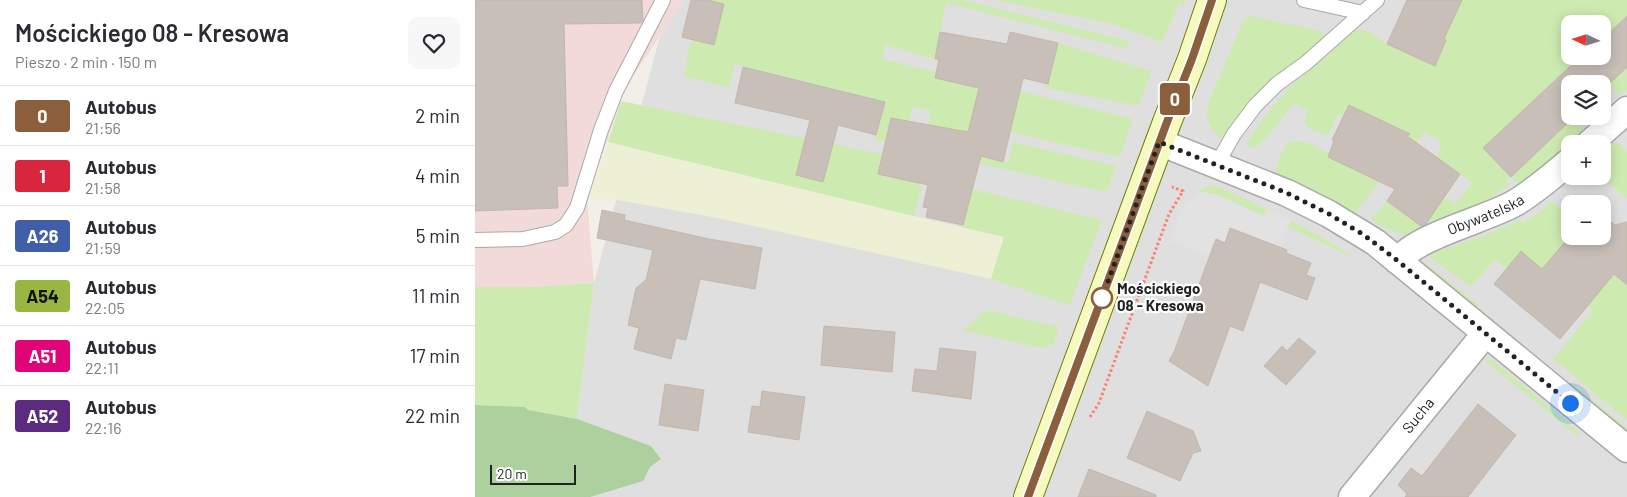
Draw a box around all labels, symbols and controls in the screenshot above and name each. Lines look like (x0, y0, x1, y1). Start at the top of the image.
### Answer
north arrow (1561, 15, 1611, 65)
map controls (1561, 15, 1611, 245)
button: heart (408, 17, 460, 69)
text: Mościckiego 08 - Kresowa (15, 18, 289, 47)
text: Pieszo · 2 min · 150 m (15, 52, 157, 71)
button: layers (1561, 75, 1611, 125)
line badge: 0 (1159, 83, 1191, 115)
text: 0 (1170, 88, 1180, 110)
text: Autobus (85, 95, 156, 118)
text: 2 min (415, 104, 460, 127)
text: 0 (37, 105, 48, 127)
text: 21:56 (85, 118, 121, 137)
button: + (1561, 135, 1611, 185)
text: Autobus (85, 155, 156, 178)
text: 4 min (415, 164, 460, 187)
text: 1 (39, 165, 46, 187)
text: 21:58 (85, 178, 121, 197)
street label: Obywatelska (1444, 190, 1527, 238)
button: − (1561, 195, 1611, 245)
text: Autobus (85, 215, 156, 238)
text: 5 min (416, 224, 460, 247)
text: A26 (27, 225, 58, 247)
text: 21:59 (85, 238, 121, 257)
text: Autobus (85, 275, 156, 298)
place label: Mościckiego 08 - Kresowa (1117, 279, 1204, 314)
text: 11 min (412, 284, 460, 307)
text: A54 (26, 285, 59, 307)
marker: Mościckiego 08 - Kresowa (1091, 287, 1113, 309)
text: 22:05 (85, 298, 125, 317)
text: Autobus (85, 335, 156, 358)
text: 17 min (410, 344, 460, 367)
text: A51 (29, 345, 56, 367)
text: 22:11 (85, 358, 119, 377)
your location (1558, 391, 1583, 416)
street label: Sucha (1398, 394, 1437, 436)
text: Autobus (85, 395, 156, 418)
text: 22 min (405, 404, 460, 427)
text: A52 (27, 405, 58, 427)
text: 22:16 (85, 418, 121, 437)
scale bar (490, 462, 576, 485)
text: 20 m (497, 465, 527, 482)

